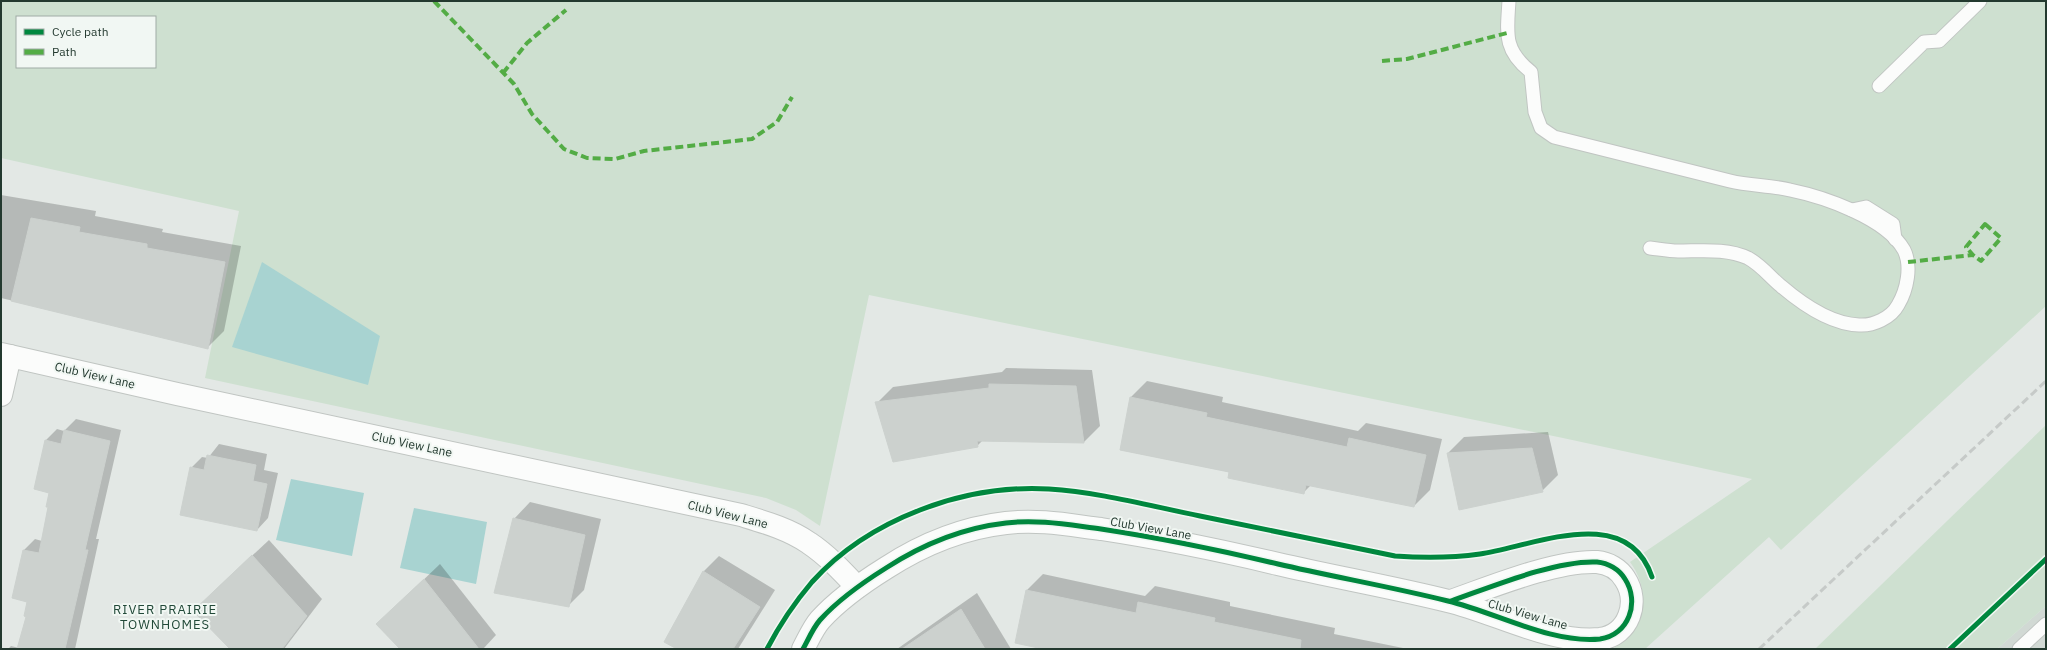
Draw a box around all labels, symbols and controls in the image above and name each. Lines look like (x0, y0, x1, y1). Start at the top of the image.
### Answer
legend (16, 16, 156, 68)
text: Cycle path (52, 24, 109, 39)
text: Path (52, 44, 77, 59)
street label: Club View Lane (53, 358, 137, 392)
street label: Club View Lane (370, 428, 454, 460)
street label: Club View Lane (686, 497, 770, 531)
street label: Club View Lane (1109, 513, 1193, 543)
street label: Club View Lane (1487, 595, 1570, 633)
district label: RIVER PRAIRIE TOWNHOMES (113, 601, 217, 633)

